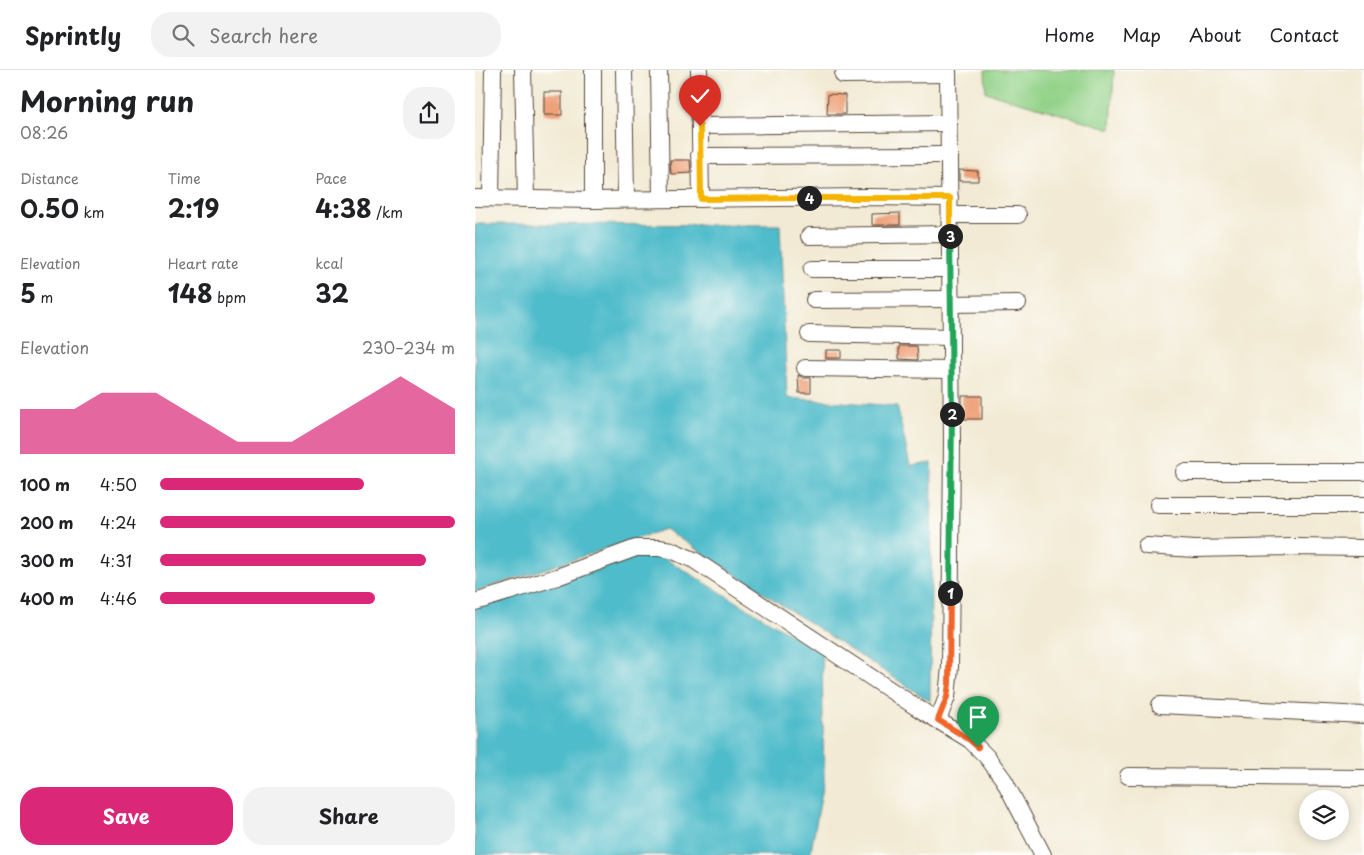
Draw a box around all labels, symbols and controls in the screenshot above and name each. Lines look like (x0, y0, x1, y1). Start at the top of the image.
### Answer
search box (151, 12, 501, 57)
text: Sprintly (25, 17, 121, 53)
icon: search (169, 21, 197, 49)
text: Search here (209, 21, 318, 49)
text: Home (1044, 21, 1094, 48)
text: Map (1122, 21, 1161, 48)
text: About (1189, 21, 1241, 48)
text: Contact (1269, 21, 1339, 48)
pin (679, 75, 721, 126)
text: Morning run (20, 79, 194, 122)
icon: check (686, 82, 714, 110)
button: share (403, 87, 455, 139)
text: 08:26 (20, 120, 68, 144)
text: Distance (20, 168, 79, 189)
text: Time (168, 168, 201, 189)
text: Pace (315, 168, 347, 189)
pin: 4 (797, 186, 821, 210)
text: 4 (805, 188, 814, 209)
text: 0.50 (20, 189, 79, 227)
text: 2:19 (168, 189, 219, 227)
text: 4:38 (315, 189, 372, 227)
text: km (79, 202, 104, 223)
text: /km (372, 202, 403, 223)
pin: 3 (937, 224, 963, 248)
text: 3 (946, 226, 955, 247)
text: Elevation (20, 253, 80, 274)
text: Heart rate (168, 253, 238, 274)
text: kcal (315, 253, 343, 274)
text: 5 (20, 274, 36, 312)
text: 148 (168, 274, 213, 312)
text: 32 (315, 274, 349, 312)
text: m (36, 287, 53, 308)
text: bpm (213, 287, 246, 308)
text: Elevation (20, 335, 89, 359)
text: 230–234 m (362, 335, 455, 359)
pin: 2 (939, 402, 965, 426)
text: 2 (948, 404, 957, 425)
text: 100 m (20, 472, 70, 496)
text: 4:50 (100, 472, 137, 496)
text: 200 m (20, 510, 74, 534)
text: 4:24 (100, 510, 137, 534)
text: 300 m (20, 548, 74, 572)
text: 4:31 (100, 548, 132, 572)
pin: 1 (937, 580, 963, 606)
text: 1 (947, 583, 954, 604)
text: 400 m (20, 586, 74, 610)
text: 4:46 (100, 586, 137, 610)
pin (957, 696, 999, 747)
icon: arrive (964, 703, 992, 731)
button: Save (20, 787, 233, 845)
button: Share (243, 787, 455, 845)
map controls (1299, 790, 1349, 840)
button: layers (1299, 790, 1349, 840)

